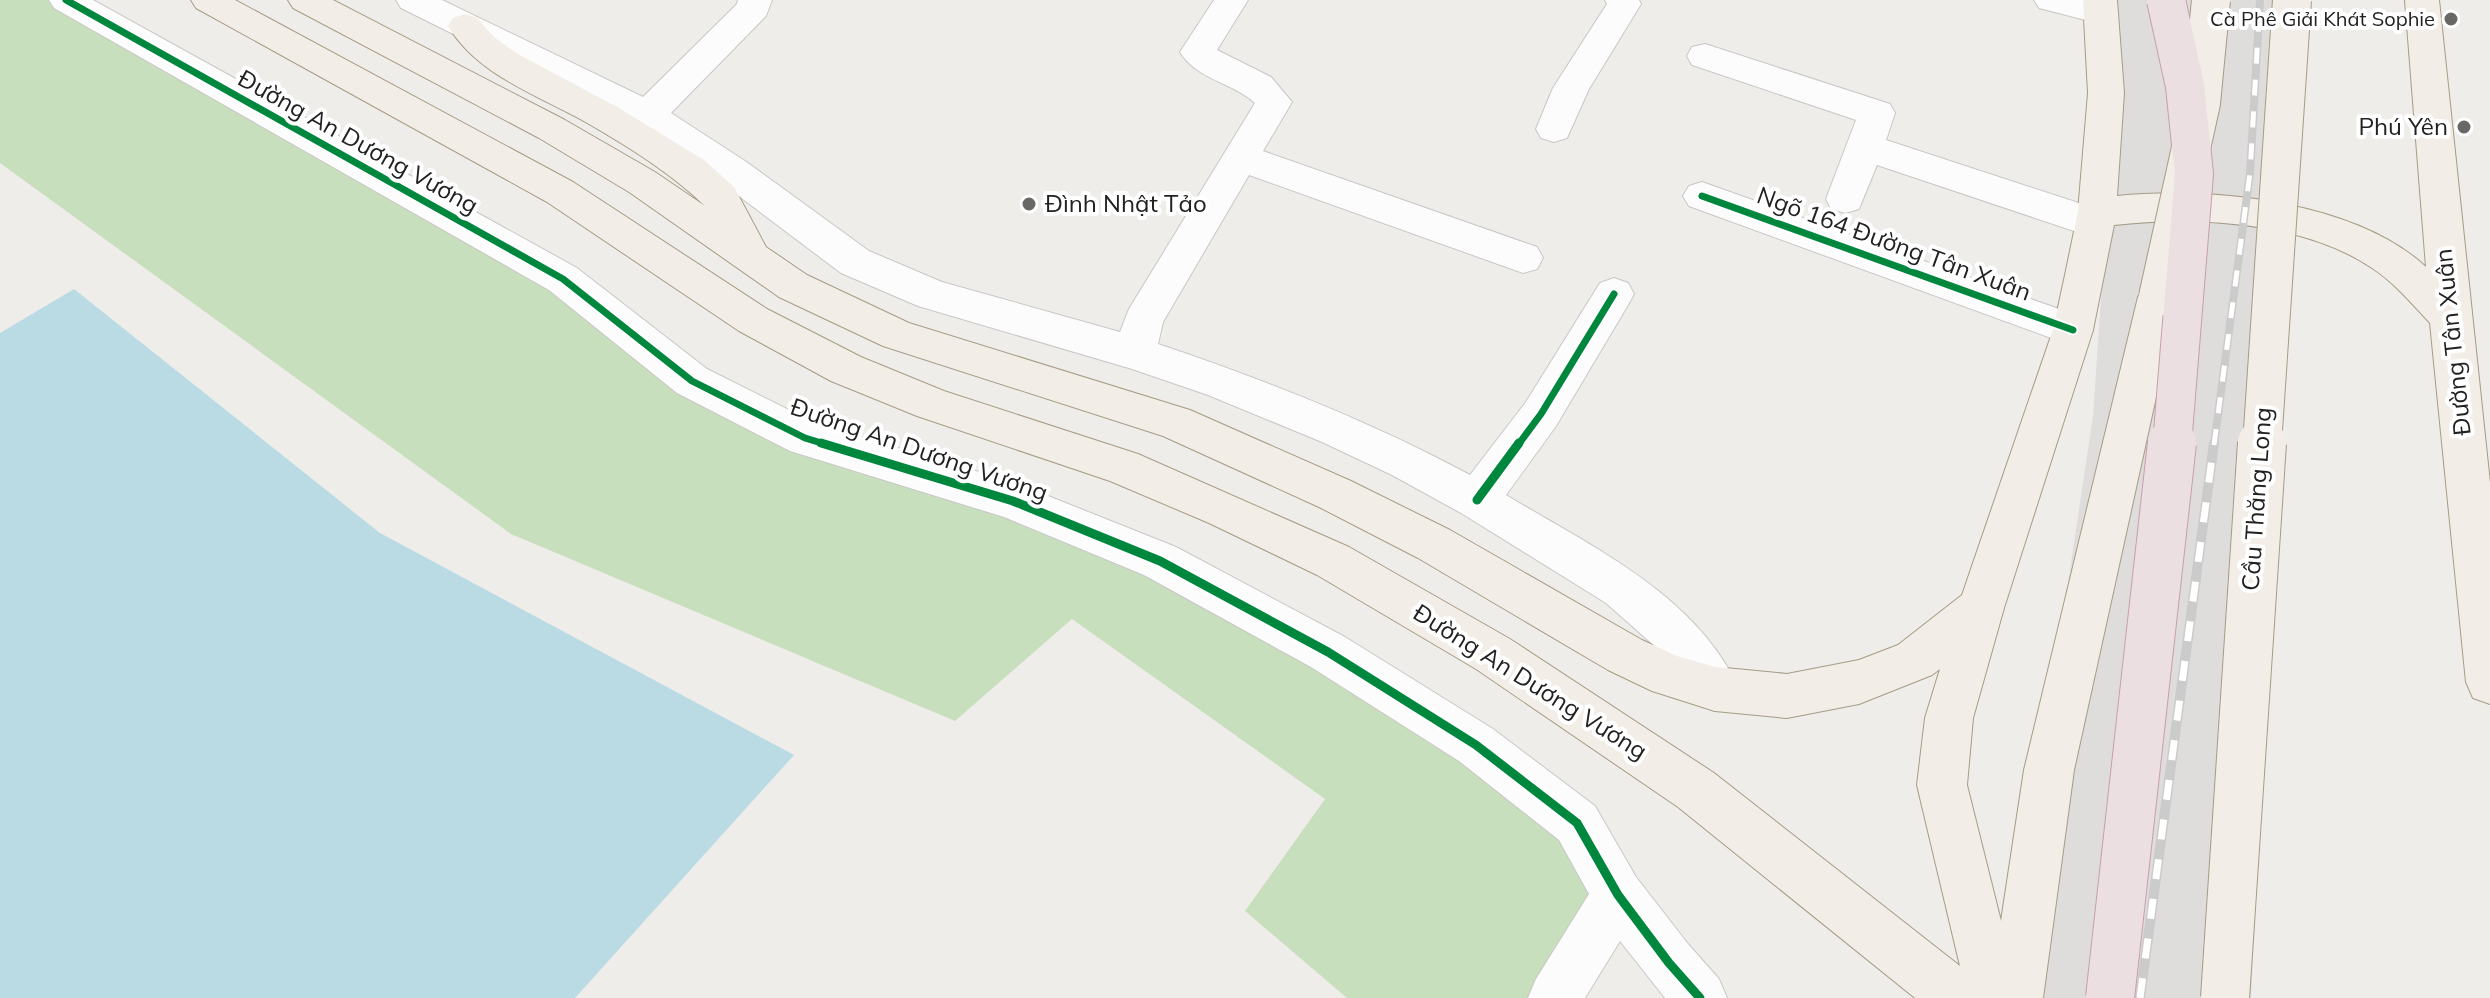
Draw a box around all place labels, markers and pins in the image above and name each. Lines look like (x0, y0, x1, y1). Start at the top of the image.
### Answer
place label: Cà Phê Giải Khát Sophie (2210, 6, 2435, 31)
marker: Cà Phê Giải Khát Sophie (2442, 10, 2460, 28)
place label: Phú Yên (2358, 111, 2448, 141)
marker: Phú Yên (2455, 118, 2473, 136)
place label: Đình Nhật Tảo (1045, 188, 1207, 218)
marker: Đình Nhật Tảo (1020, 195, 1038, 213)

